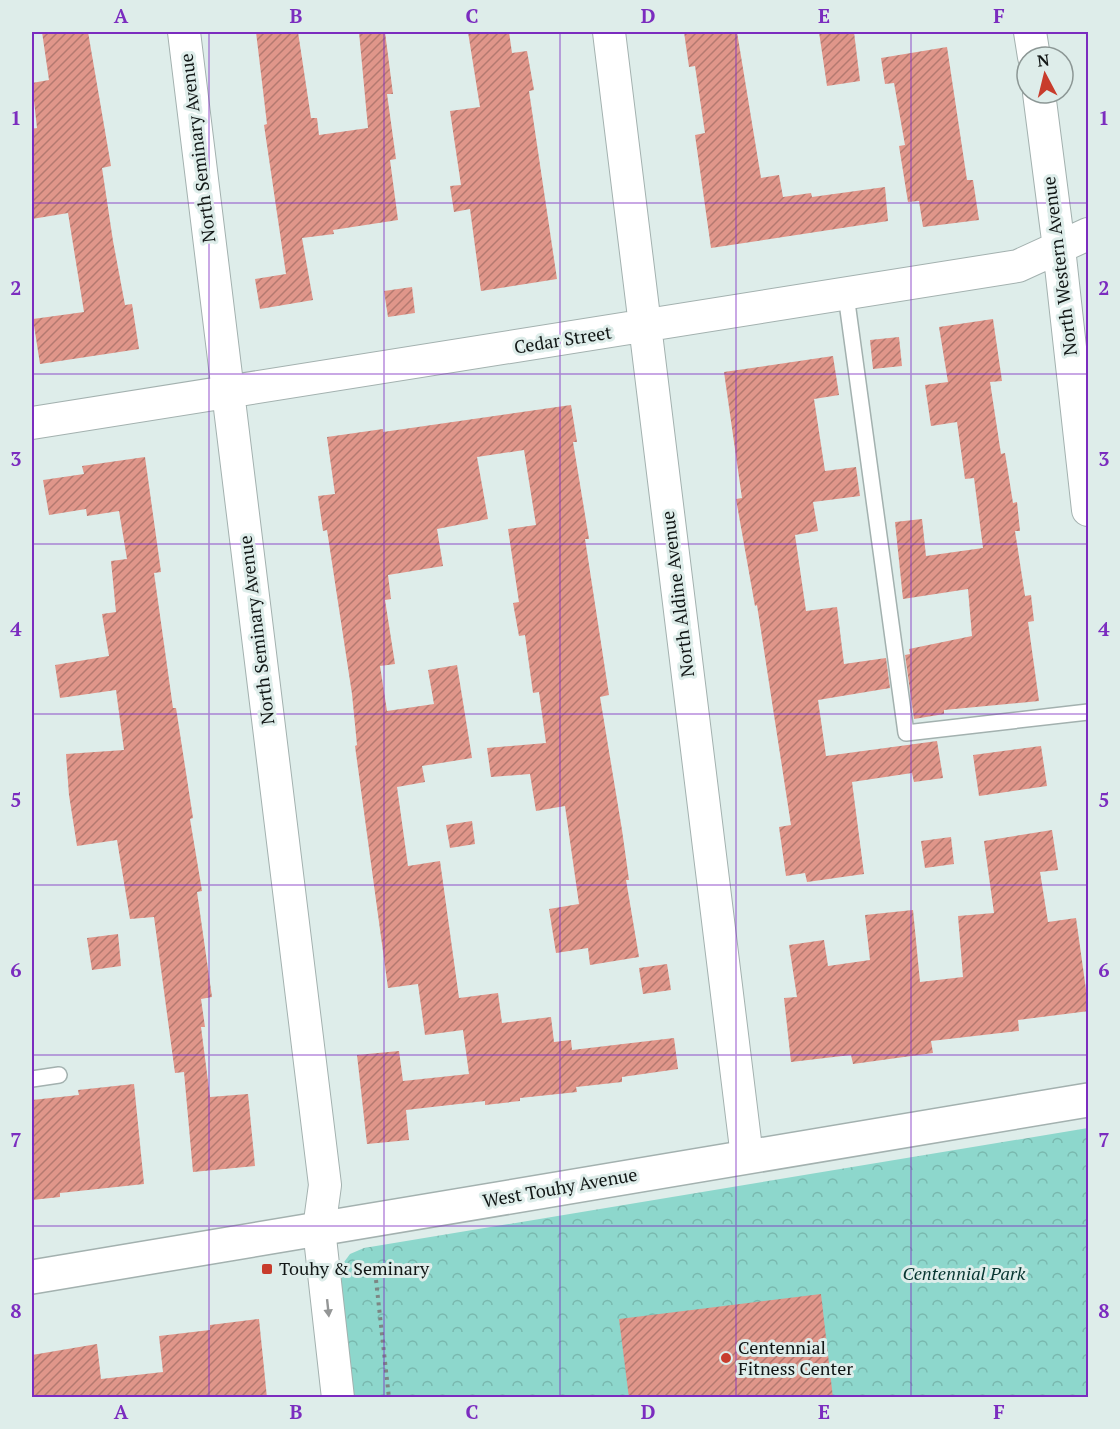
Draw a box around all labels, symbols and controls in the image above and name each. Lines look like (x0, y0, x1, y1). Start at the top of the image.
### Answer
text: A (114, 2, 129, 29)
text: B (290, 2, 303, 29)
text: C (465, 2, 479, 29)
text: D (641, 2, 655, 29)
text: E (818, 2, 830, 29)
text: F (993, 2, 1005, 29)
north arrow (1015, 45, 1075, 105)
text: N (1036, 48, 1051, 72)
street label: North Seminary Avenue (173, 52, 221, 244)
text: 1 (10, 104, 22, 131)
text: 1 (1098, 104, 1110, 131)
street label: North Western Avenue (1036, 175, 1082, 357)
text: 2 (10, 274, 22, 301)
text: 2 (1098, 274, 1110, 301)
street label: Cedar Street (512, 319, 614, 359)
text: 3 (10, 445, 22, 472)
text: 3 (1098, 445, 1110, 472)
street label: North Aldine Avenue (655, 510, 699, 679)
street label: North Seminary Avenue (232, 534, 280, 726)
text: 4 (10, 615, 22, 642)
text: 4 (1098, 615, 1110, 642)
text: 5 (10, 786, 22, 813)
text: 5 (1098, 786, 1110, 813)
text: 6 (10, 956, 22, 983)
text: 6 (1098, 956, 1110, 983)
text: 7 (10, 1126, 22, 1153)
text: 7 (1098, 1126, 1110, 1153)
street label: West Touhy Avenue (481, 1162, 639, 1212)
place label: Touhy & Seminary (279, 1256, 430, 1280)
park label: Centennial Park (903, 1261, 1026, 1285)
marker: Touhy & Seminary (260, 1262, 274, 1276)
text: 8 (10, 1297, 22, 1324)
text: 8 (1098, 1297, 1110, 1324)
one-way arrow (323, 1298, 333, 1317)
place label: Centennial Fitness Center (738, 1335, 853, 1380)
marker: Centennial Fitness Center (719, 1351, 733, 1365)
text: A (114, 1398, 129, 1425)
text: B (290, 1398, 303, 1425)
text: C (465, 1398, 479, 1425)
text: D (641, 1398, 655, 1425)
text: E (818, 1398, 830, 1425)
text: F (993, 1398, 1005, 1425)

